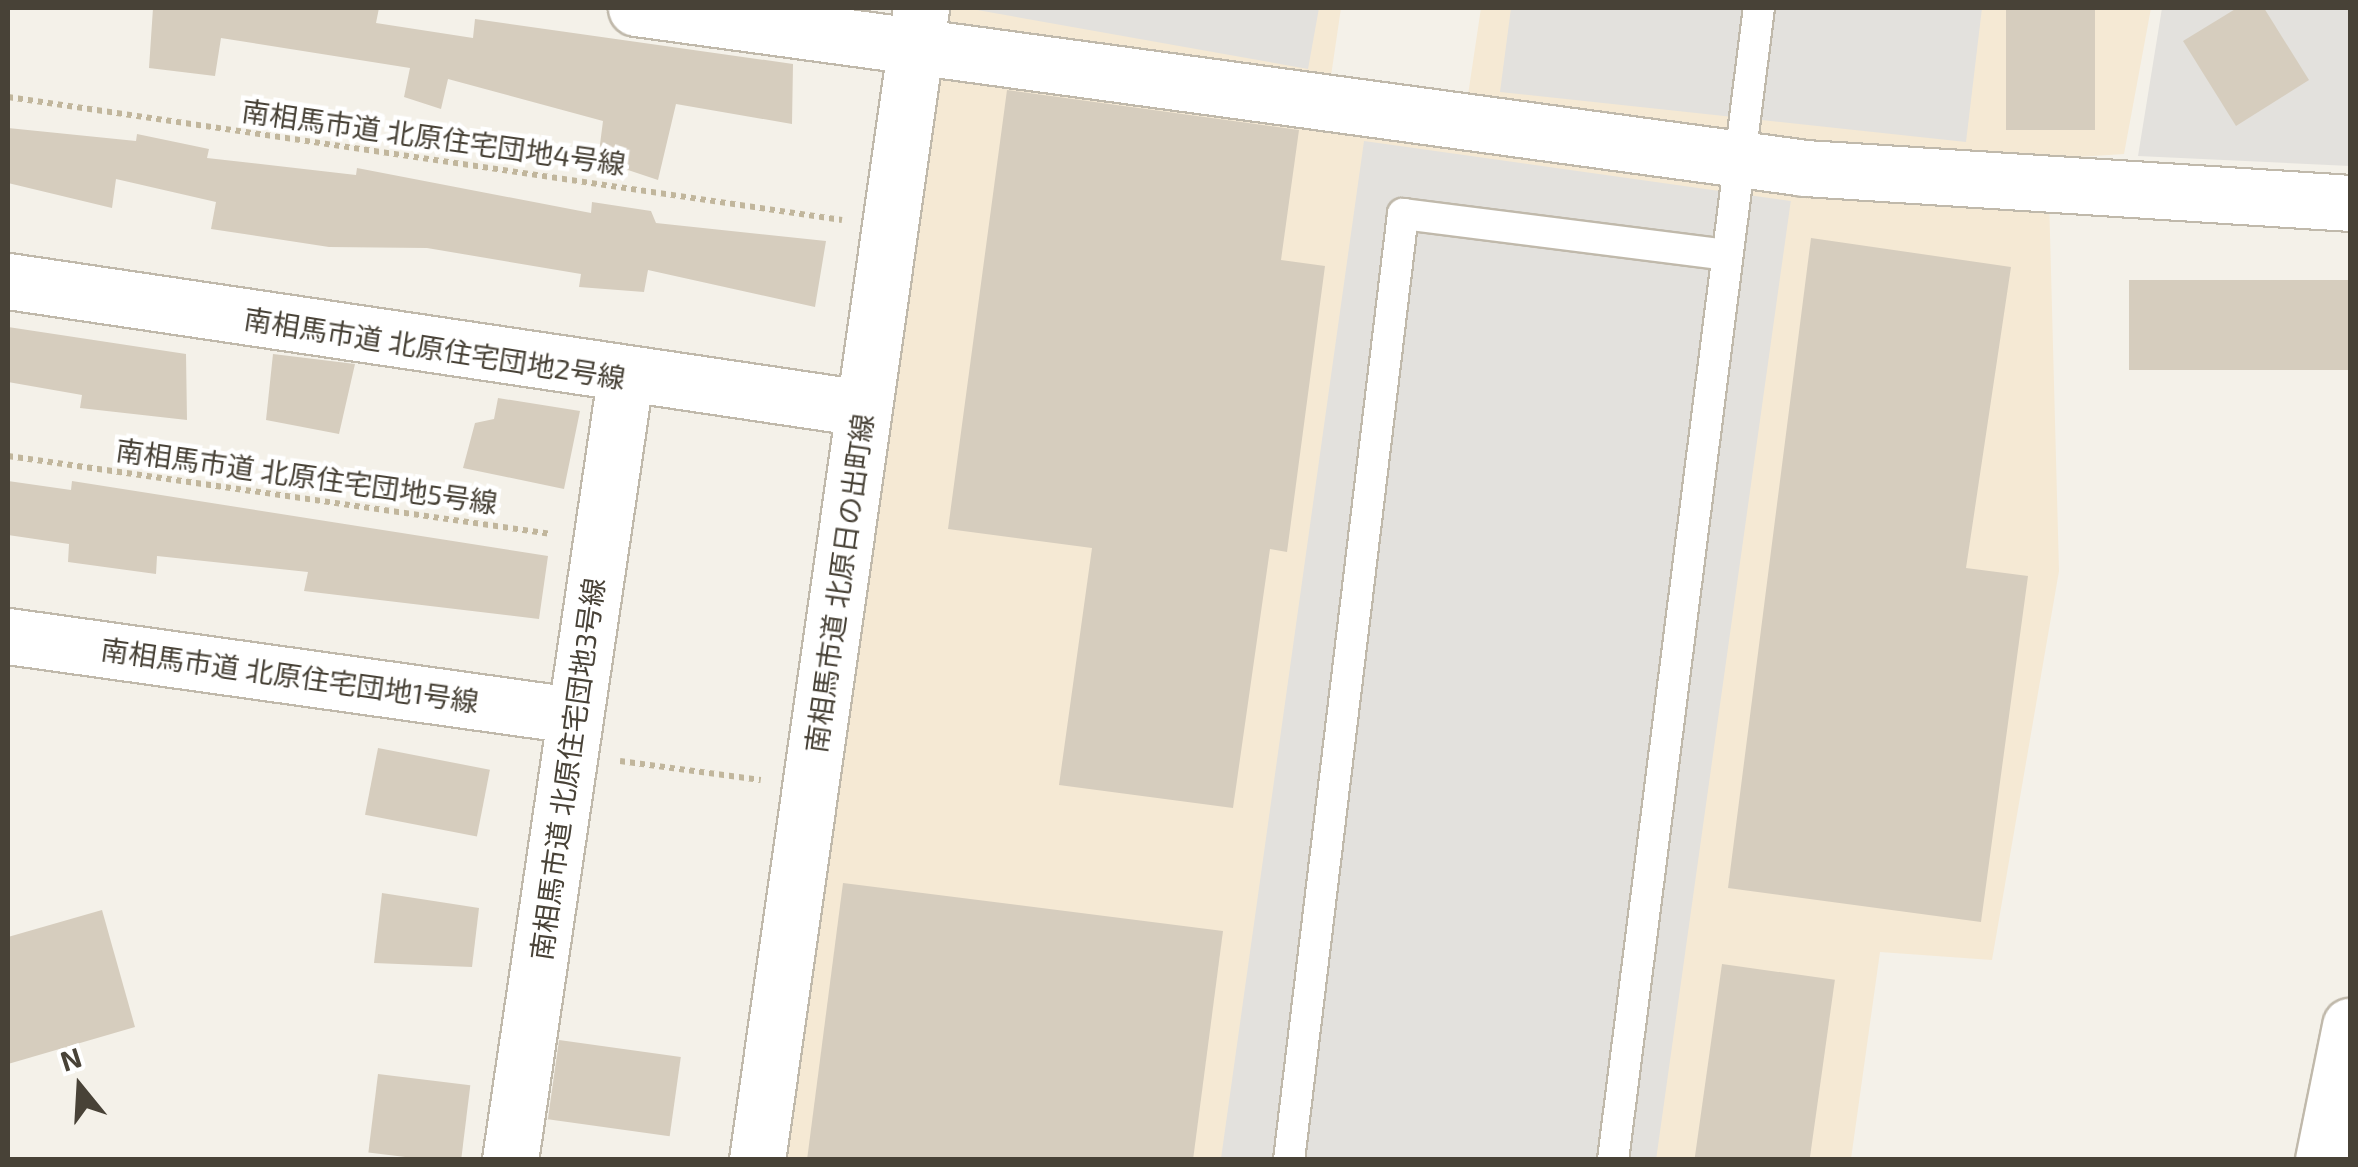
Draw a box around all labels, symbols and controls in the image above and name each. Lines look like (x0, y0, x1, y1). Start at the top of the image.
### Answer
street label: 南相馬市道 北原住宅団地4号線 (240, 93, 628, 181)
street label: 南相馬市道 北原住宅団地2号線 (242, 301, 628, 395)
street label: 南相馬市道 北原日の出町線 (799, 411, 879, 755)
street label: 南相馬市道 北原住宅団地5号線 (114, 433, 500, 519)
street label: 南相馬市道 北原住宅団地3号線 (524, 576, 610, 962)
street label: 南相馬市道 北原住宅団地1号線 (99, 632, 481, 718)
north arrow (30, 1037, 130, 1137)
text: N (56, 1039, 86, 1078)

